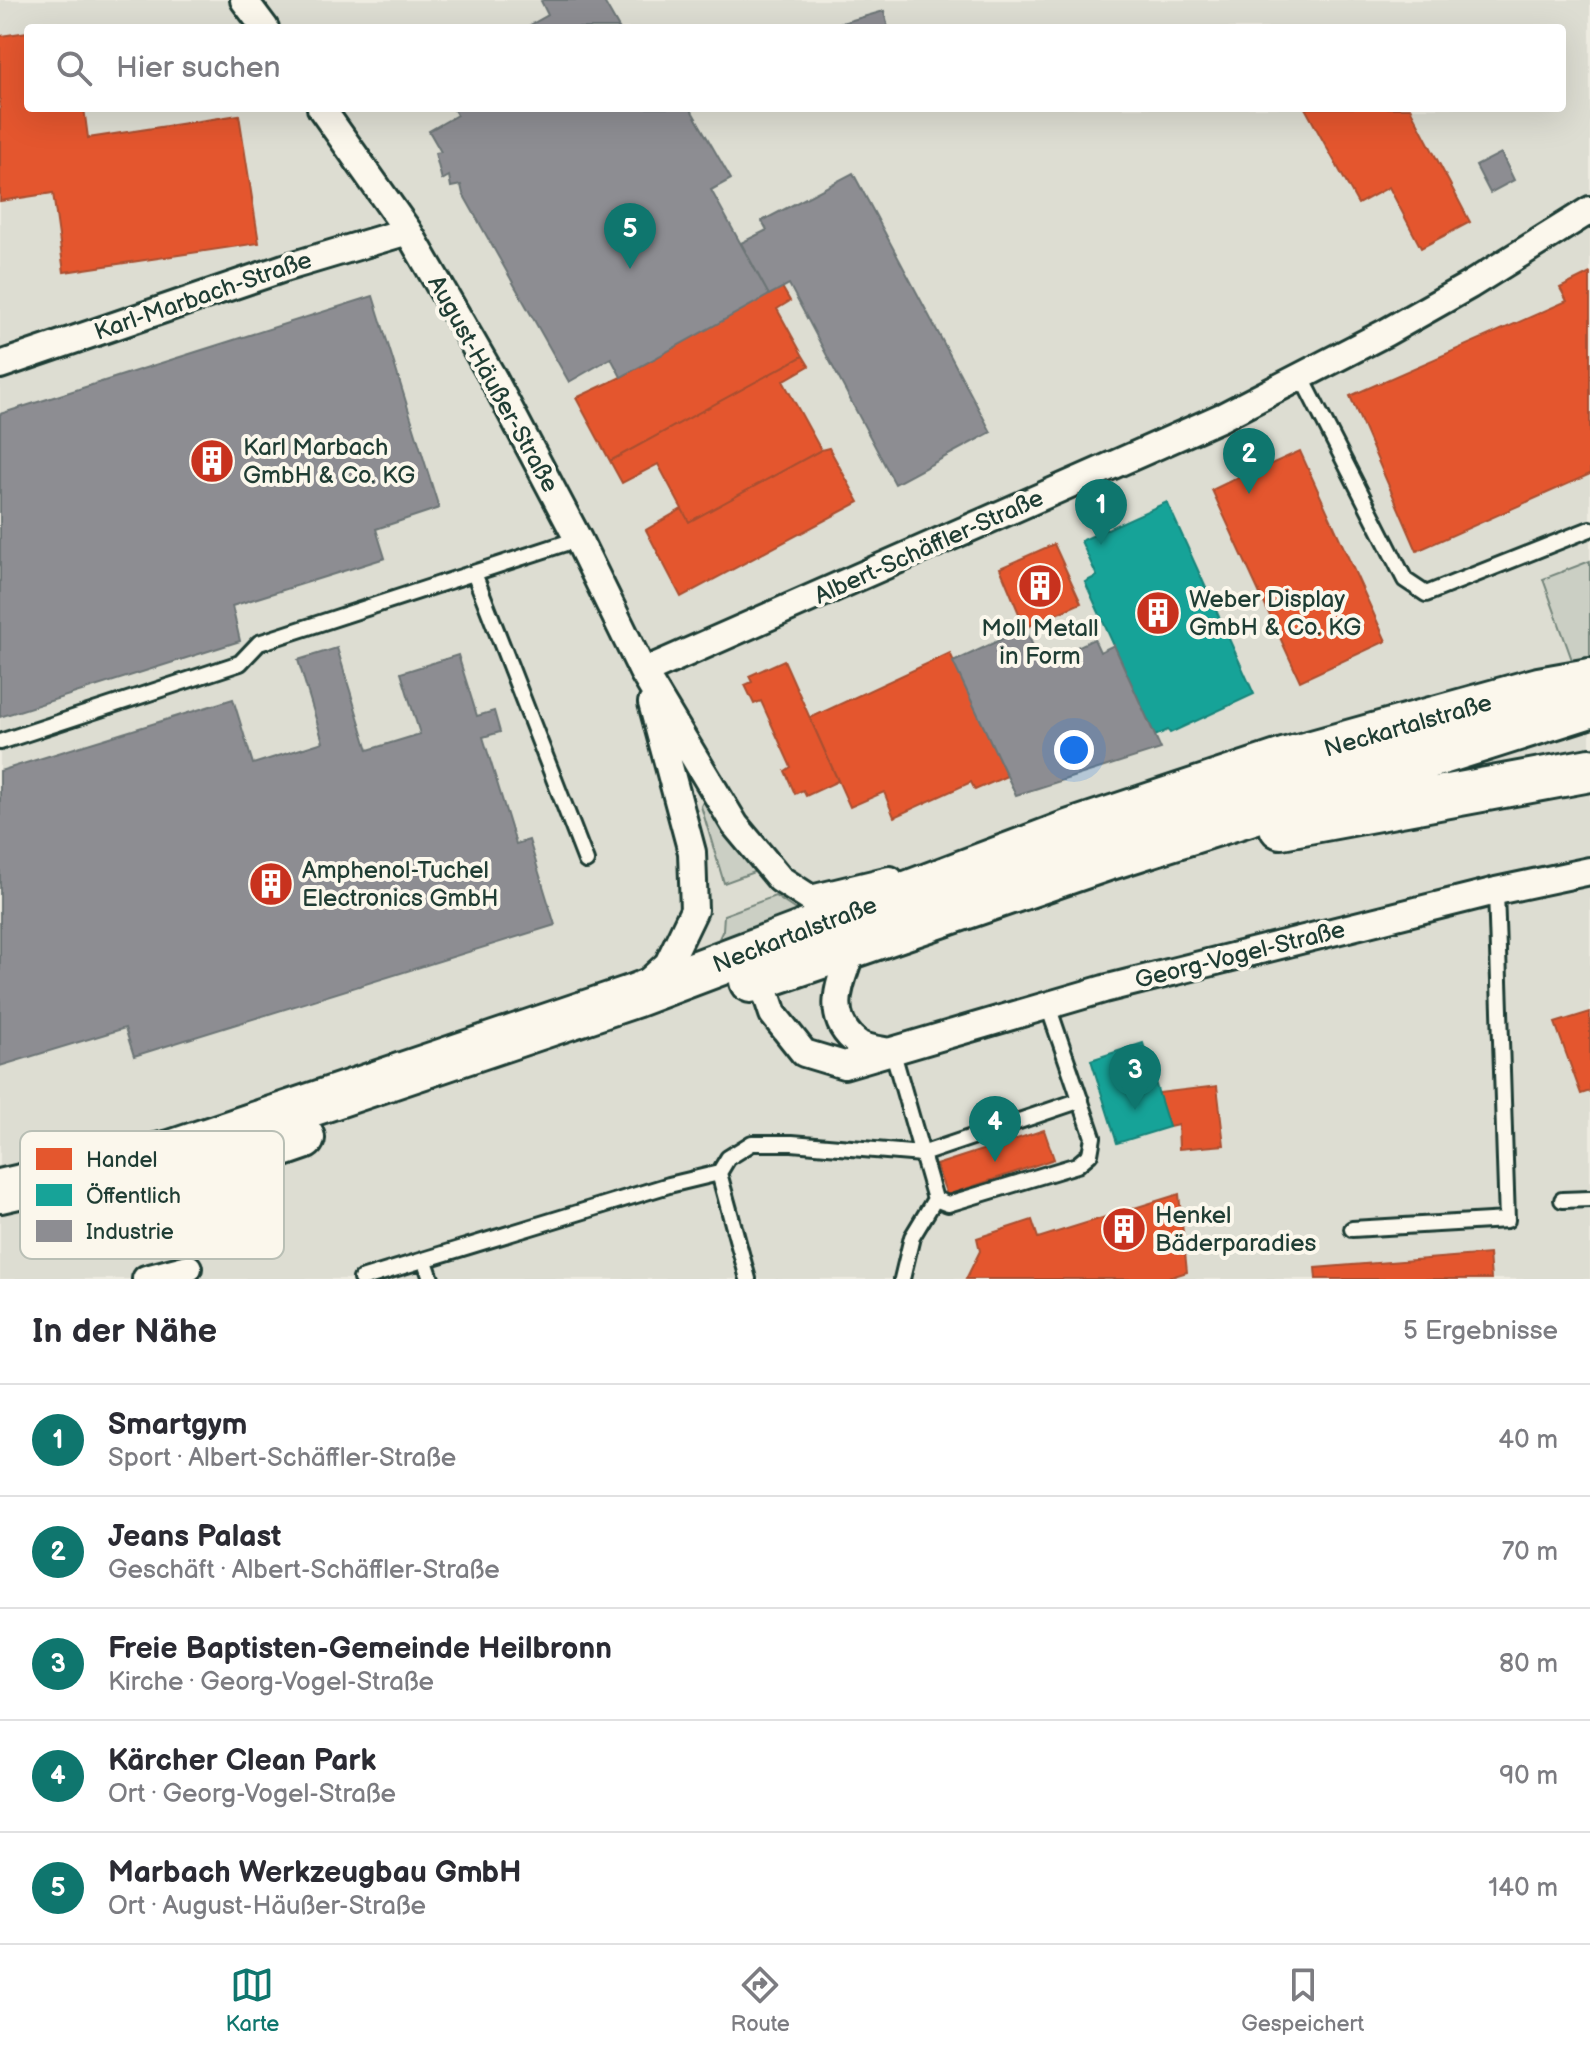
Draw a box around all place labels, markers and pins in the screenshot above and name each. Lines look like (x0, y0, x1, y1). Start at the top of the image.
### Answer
pin: 5 (604, 203, 656, 269)
pin: 2 (1223, 428, 1275, 494)
place label: Karl Marbach GmbH & Co. KG (243, 433, 415, 490)
building icon: Karl Marbach GmbH & Co. KG (188, 437, 236, 485)
pin: 1 (1075, 479, 1127, 545)
building icon: Moll Metall in Form (1016, 562, 1064, 610)
place label: Weber Display GmbH & Co. KG (1189, 585, 1361, 642)
building icon: Weber Display GmbH & Co. KG (1134, 589, 1182, 637)
place label: Moll Metall in Form (981, 614, 1099, 671)
place label: Amphenol-Tuchel Electronics GmbH (302, 856, 499, 913)
building icon: Amphenol-Tuchel Electronics GmbH (247, 860, 295, 908)
pin: 3 (1109, 1044, 1161, 1110)
pin: 4 (969, 1096, 1021, 1162)
place label: Henkel Bäderparadies (1155, 1201, 1317, 1258)
building icon: Henkel Bäderparadies (1100, 1205, 1148, 1253)

